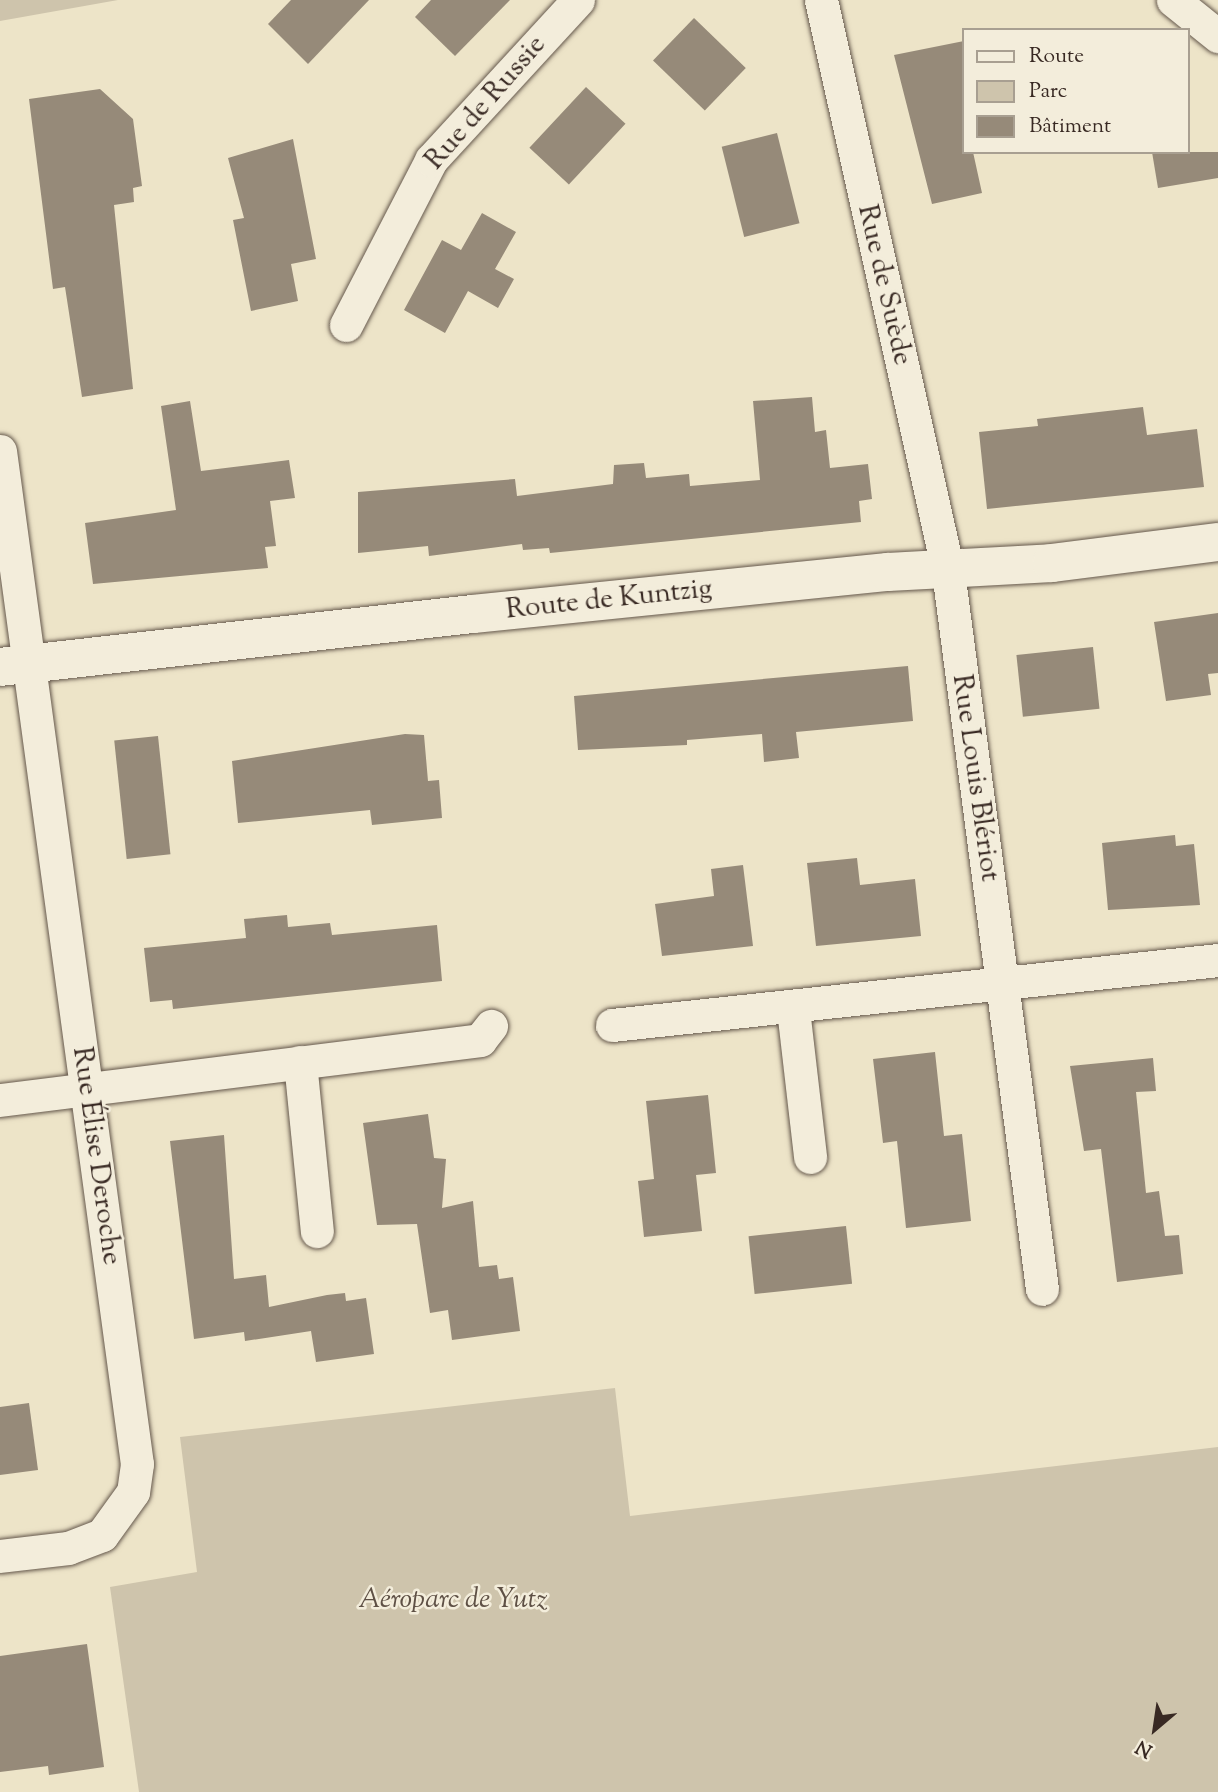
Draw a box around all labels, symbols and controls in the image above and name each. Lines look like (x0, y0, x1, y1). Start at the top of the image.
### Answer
legend (962, 28, 1190, 154)
street label: Rue de Russie (418, 29, 554, 177)
text: Route (1029, 42, 1084, 72)
text: Parc (1029, 77, 1067, 107)
text: Bâtiment (1029, 112, 1111, 142)
street label: Rue de Suède (849, 202, 919, 368)
street label: Route de Kuntzig (504, 572, 714, 628)
street label: Rue Louis Blériot (944, 672, 1006, 884)
street label: Rue Élise Deroche (64, 1045, 128, 1267)
park label: Aéroparc de Yutz (358, 1583, 548, 1617)
north arrow (1120, 1694, 1190, 1764)
text: N (1131, 1732, 1158, 1763)

